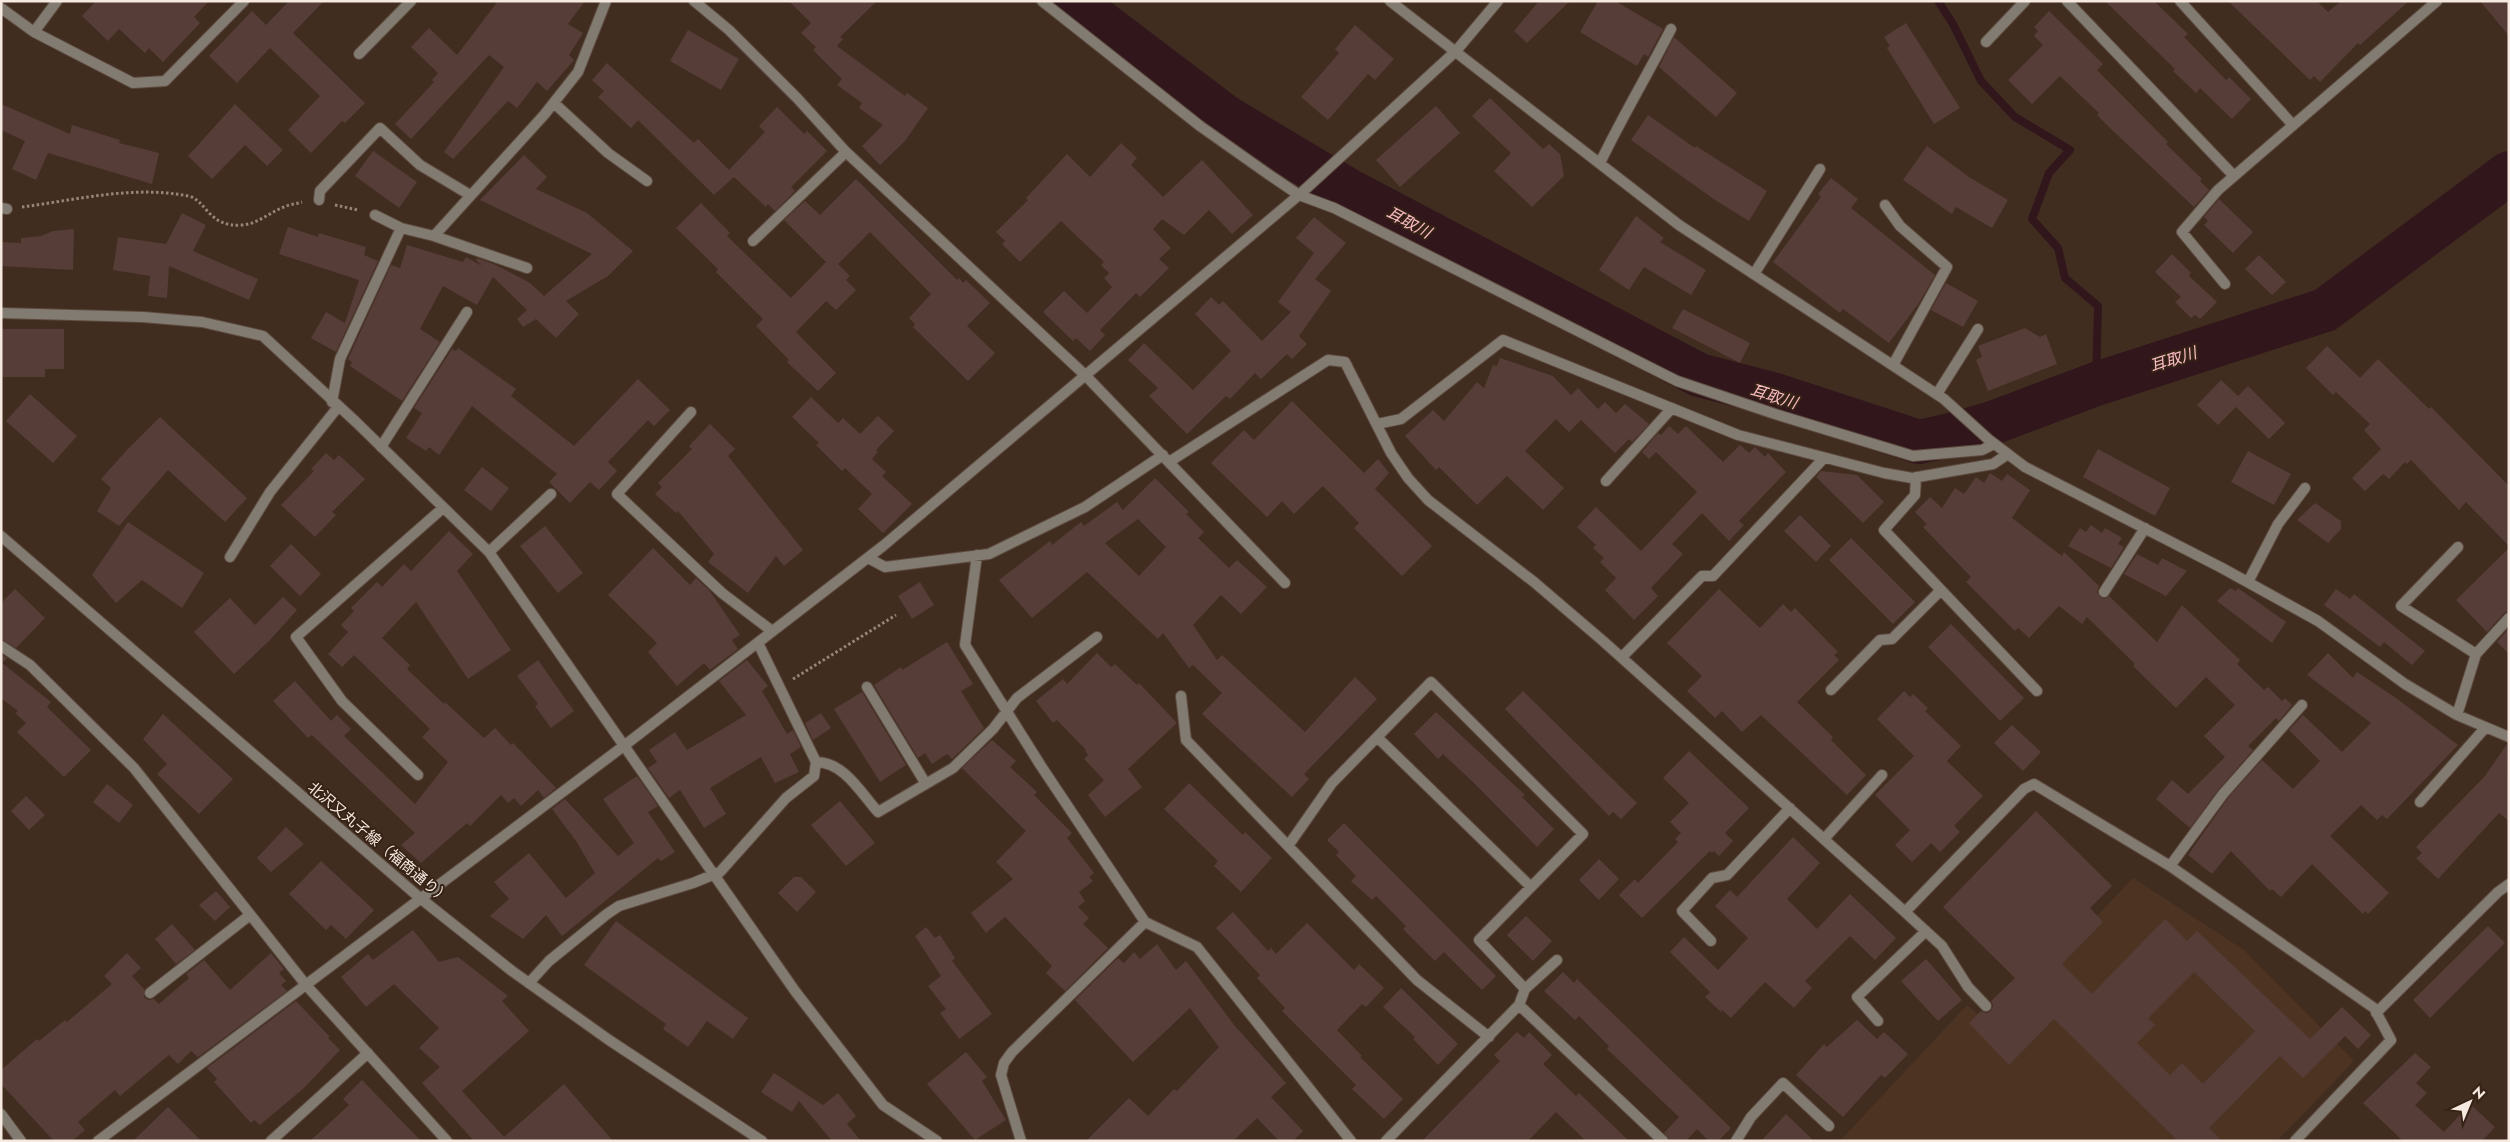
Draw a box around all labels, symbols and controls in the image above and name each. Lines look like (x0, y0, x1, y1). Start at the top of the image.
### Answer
water label: 耳取川 (1382, 201, 1437, 245)
water label: 耳取川 (2147, 341, 2201, 378)
water label: 耳取川 (1748, 378, 1802, 415)
street label: 北沢又丸子線（福商通り） (303, 777, 455, 909)
north arrow (2445, 1077, 2495, 1127)
text: N (2468, 1082, 2490, 1104)

